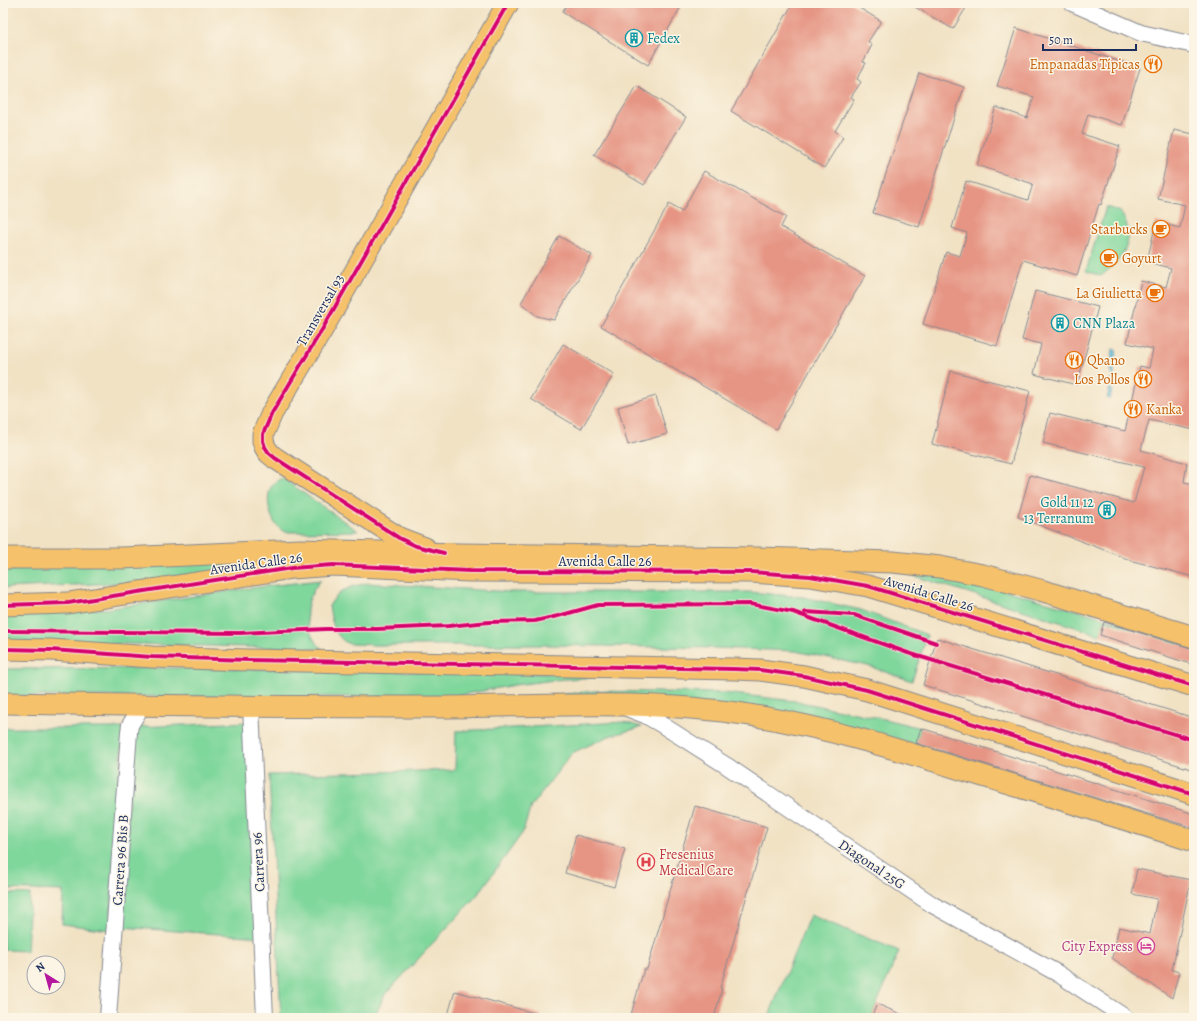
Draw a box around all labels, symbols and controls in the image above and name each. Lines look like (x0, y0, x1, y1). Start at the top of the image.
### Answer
scale bar (1043, 26, 1136, 52)
building icon: Fedex (624, 28, 644, 48)
place label: Fedex (647, 29, 680, 48)
text: 50 m (1049, 32, 1073, 48)
restaurant icon: Empanadas Típicas (1143, 54, 1163, 74)
place label: Empanadas Típicas (1029, 55, 1140, 74)
cafe icon: Starbucks (1151, 219, 1171, 239)
place label: Starbucks (1091, 220, 1148, 239)
cafe icon: Goyurt (1099, 248, 1119, 268)
place label: Goyurt (1122, 249, 1162, 268)
street label: Transversal 93 (292, 271, 349, 350)
cafe icon: La Giulietta (1145, 283, 1165, 303)
place label: La Giulietta (1076, 284, 1142, 303)
building icon: CNN Plaza (1050, 313, 1070, 333)
place label: CNN Plaza (1073, 314, 1136, 333)
restaurant icon: Qbano (1064, 350, 1084, 370)
place label: Qbano (1087, 351, 1125, 370)
restaurant icon: Los Pollos (1133, 369, 1153, 389)
place label: Los Pollos (1074, 370, 1130, 389)
restaurant icon: Kanka (1123, 399, 1143, 419)
place label: Kanka (1146, 400, 1183, 419)
place label: Gold 11 12 13 Terranum (1024, 493, 1094, 528)
building icon: Gold 11 12 13 Terranum (1097, 500, 1117, 520)
street label: Avenida Calle 26 (208, 548, 303, 580)
street label: Avenida Calle 26 (558, 552, 651, 571)
street label: Avenida Calle 26 (881, 571, 976, 616)
street label: Carrera 96 Bis B (108, 814, 133, 906)
street label: Carrera 96 (247, 832, 270, 892)
street label: Diagonal 25G (835, 835, 909, 894)
place label: Fresenius Medical Care (659, 845, 734, 880)
hospital icon: Fresenius Medical Care (636, 852, 656, 872)
hotel icon: City Express (1136, 936, 1156, 956)
place label: City Express (1062, 937, 1133, 956)
north arrow (26, 955, 66, 995)
text: N (33, 959, 48, 976)

